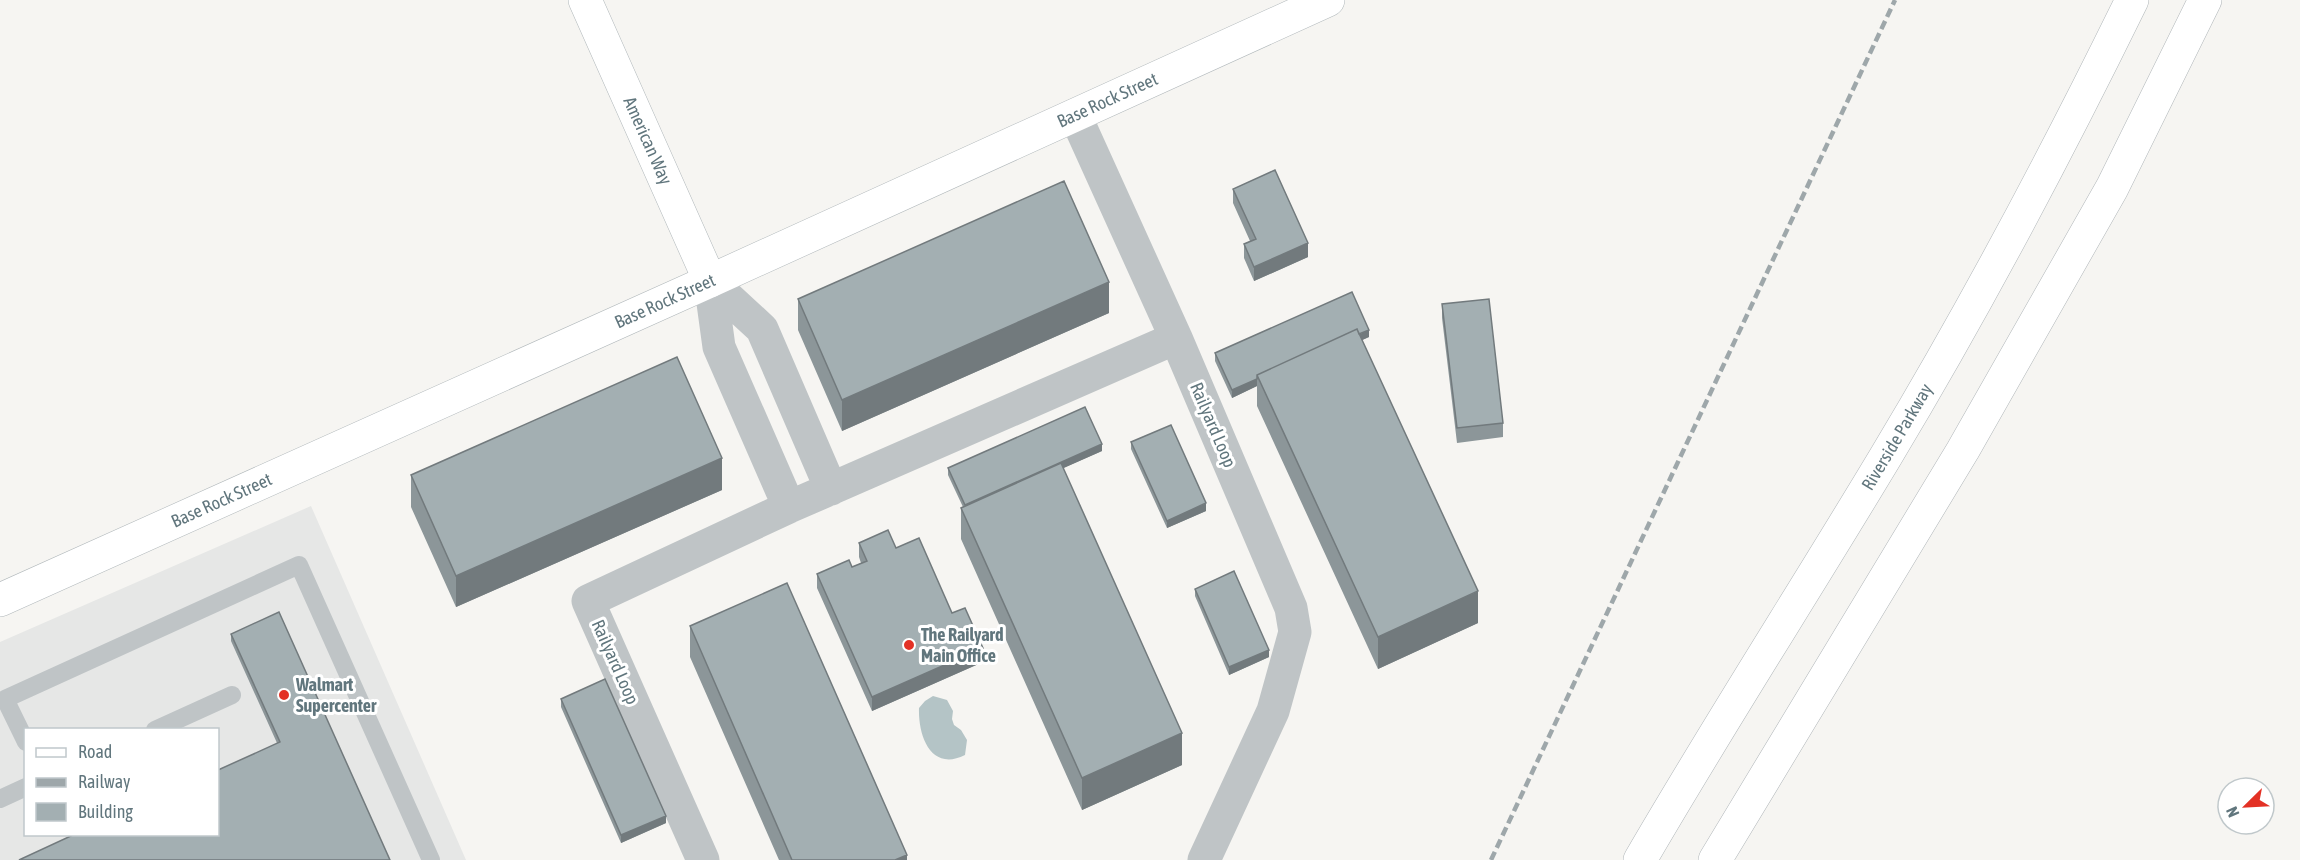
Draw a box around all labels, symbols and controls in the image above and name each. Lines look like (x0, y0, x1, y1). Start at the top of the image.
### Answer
street label: Base Rock Street (1054, 68, 1161, 132)
street label: American Way (619, 93, 677, 188)
street label: Base Rock Street (611, 269, 718, 332)
street label: Railyard Loop (1186, 379, 1241, 471)
street label: Riverside Parkway (1857, 380, 1936, 494)
street label: Base Rock Street (168, 468, 275, 532)
street label: Railyard Loop (587, 616, 643, 707)
place label: The Railyard Main Office (921, 624, 1003, 666)
marker: The Railyard Main Office (902, 638, 916, 652)
place label: Walmart Supercenter (295, 674, 377, 716)
marker: Walmart Supercenter (277, 688, 291, 702)
legend (24, 728, 219, 836)
text: Road (78, 741, 112, 762)
text: Railway (78, 771, 130, 792)
north arrow (2216, 776, 2276, 836)
text: Building (78, 801, 133, 822)
text: N (2222, 804, 2242, 820)

